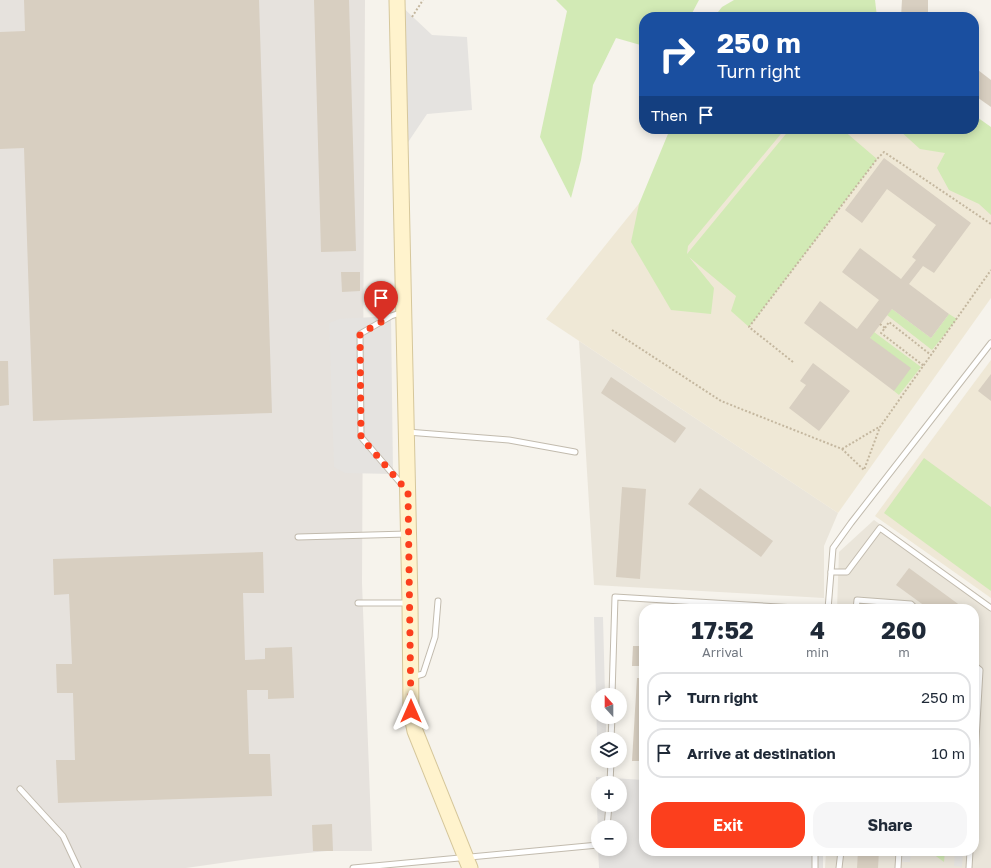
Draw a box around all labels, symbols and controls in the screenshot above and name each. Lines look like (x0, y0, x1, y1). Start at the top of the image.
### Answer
text: 250 m (717, 26, 801, 59)
icon: right (651, 28, 703, 80)
text: Turn right (717, 60, 801, 82)
icon: arrive (695, 104, 717, 126)
text: Then (651, 106, 687, 124)
pin (364, 281, 398, 322)
icon: arrive (370, 287, 392, 309)
text: 17:52 (691, 615, 754, 644)
text: 4 (810, 615, 825, 644)
text: 260 (881, 615, 927, 644)
text: Arrival (702, 644, 743, 660)
text: min (806, 644, 829, 660)
text: m (898, 644, 910, 660)
icon: right (653, 686, 675, 708)
north arrow (591, 688, 627, 724)
map controls (591, 688, 627, 856)
text: Turn right (687, 688, 758, 706)
text: 250 m (921, 688, 965, 706)
position arrow (390, 690, 432, 732)
button: layers (591, 732, 627, 768)
icon: arrive (653, 742, 675, 764)
text: Arrive at destination (687, 744, 836, 762)
text: 10 m (931, 744, 965, 762)
button: + (591, 776, 627, 812)
button: Exit (651, 802, 805, 848)
button: Share (813, 802, 967, 848)
button: − (591, 820, 627, 856)

